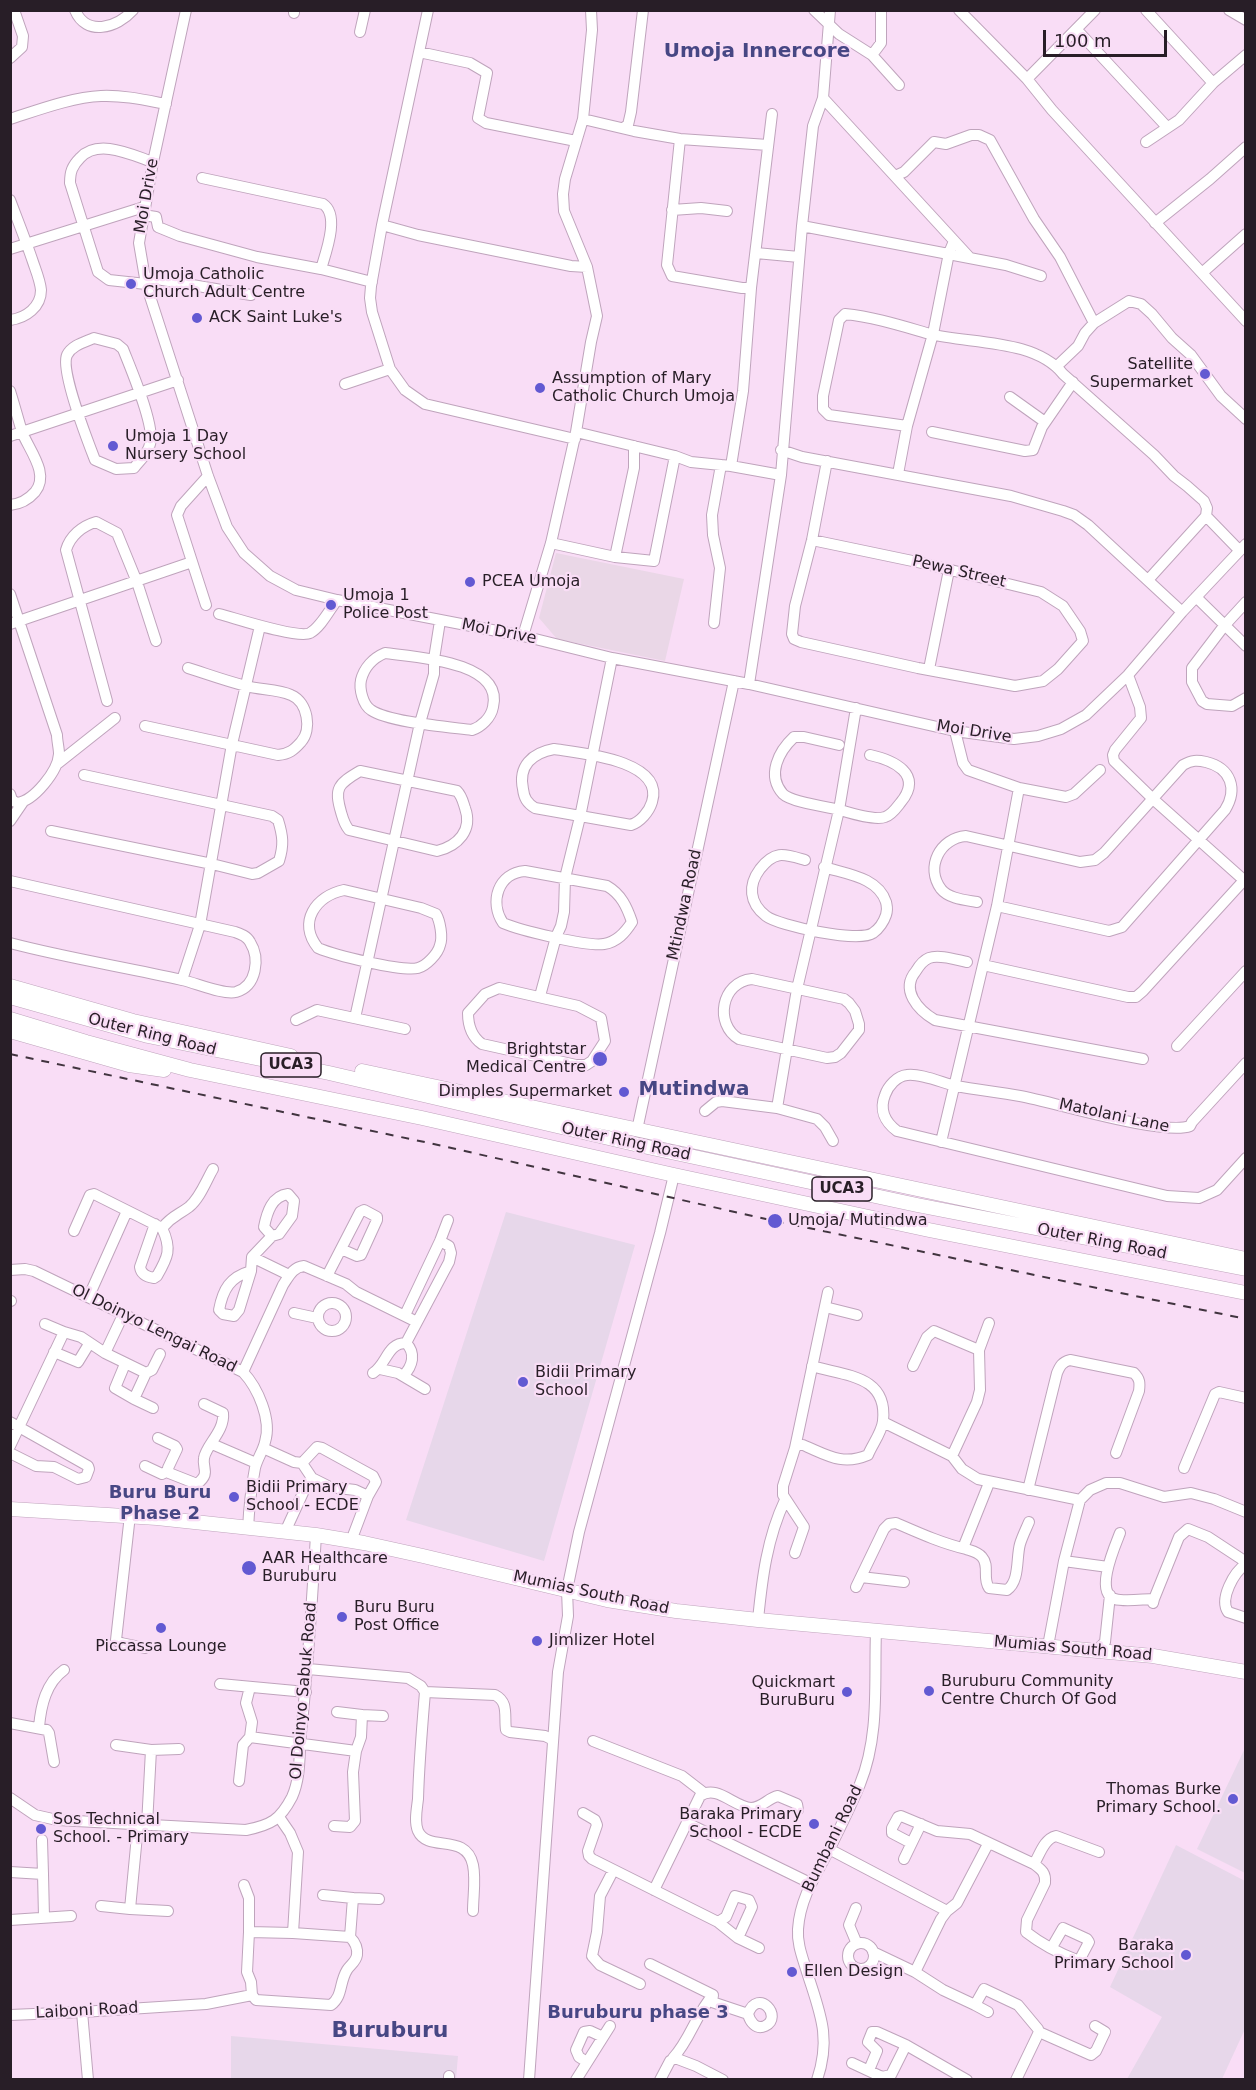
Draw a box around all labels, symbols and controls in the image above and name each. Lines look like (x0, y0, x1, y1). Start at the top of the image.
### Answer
scale bar (1046, 18, 1170, 56)
text: 100 m (1054, 30, 1112, 51)
district label: Umoja Innercore (664, 40, 850, 64)
street label: Moi Drive (131, 157, 163, 235)
place label: Umoja Catholic Church Adult Centre (143, 265, 305, 303)
marker: Umoja Catholic Church Adult Centre (124, 277, 138, 291)
place label: ACK Saint Luke's (209, 308, 342, 328)
marker: ACK Saint Luke's (190, 311, 204, 325)
place label: Satellite Supermarket (1090, 355, 1193, 393)
marker: Satellite Supermarket (1198, 367, 1212, 381)
place label: Assumption of Mary Catholic Church Umoja (552, 369, 735, 407)
marker: Assumption of Mary Catholic Church Umoja (533, 381, 547, 395)
place label: Umoja 1 Day Nursery School (125, 427, 246, 465)
marker: Umoja 1 Day Nursery School (106, 439, 120, 453)
street label: Pewa Street (910, 552, 1008, 592)
place label: PCEA Umoja (482, 572, 580, 592)
marker: PCEA Umoja (463, 575, 477, 589)
place label: Umoja 1 Police Post (343, 586, 428, 624)
marker: Umoja 1 Police Post (324, 598, 338, 612)
street label: Moi Drive (460, 615, 538, 649)
street label: Moi Drive (935, 717, 1013, 747)
street label: Mtindwa Road (664, 848, 706, 962)
street label: Outer Ring Road (86, 1010, 218, 1060)
place label: Brightstar Medical Centre (466, 1040, 586, 1078)
marker: Brightstar Medical Centre (591, 1050, 609, 1068)
road number: UCA3 (261, 1053, 321, 1077)
district label: Mutindwa (638, 1078, 750, 1102)
place label: Dimples Supermarket (438, 1082, 612, 1102)
marker: Dimples Supermarket (617, 1085, 631, 1099)
street label: Matolani Lane (1057, 1095, 1171, 1137)
street label: Outer Ring Road (560, 1119, 692, 1165)
road number: UCA3 (812, 1177, 872, 1201)
place label: Umoja/ Mutindwa (788, 1211, 928, 1231)
marker: Umoja/ Mutindwa (766, 1212, 784, 1230)
street label: Outer Ring Road (1036, 1220, 1168, 1264)
street label: Ol Doinyo Lengai Road (68, 1281, 240, 1377)
place label: Bidii Primary School (535, 1363, 636, 1401)
marker: Bidii Primary School (516, 1375, 530, 1389)
place label: Bidii Primary School - ECDE (246, 1478, 359, 1516)
district label: Buru Buru Phase 2 (109, 1482, 211, 1524)
marker: Bidii Primary School - ECDE (227, 1490, 241, 1504)
place label: AAR Healthcare Buruburu (262, 1549, 388, 1587)
marker: AAR Healthcare Buruburu (240, 1559, 258, 1577)
street label: Mumias South Road (511, 1567, 671, 1619)
place label: Buru Buru Post Office (354, 1598, 439, 1636)
street label: Ol Doinyo Sabuk Road (287, 1602, 321, 1780)
marker: Buru Buru Post Office (335, 1610, 349, 1624)
marker: Piccassa Lounge (154, 1621, 168, 1635)
place label: Jimlizer Hotel (549, 1631, 655, 1651)
street label: Mumias South Road (993, 1633, 1153, 1665)
marker: Jimlizer Hotel (530, 1634, 544, 1648)
place label: Piccassa Lounge (95, 1637, 227, 1657)
place label: Buruburu Community Centre Church Of God (941, 1672, 1117, 1710)
place label: Quickmart BuruBuru (752, 1673, 835, 1711)
marker: Buruburu Community Centre Church Of God (922, 1684, 936, 1698)
marker: Quickmart BuruBuru (840, 1685, 854, 1699)
place label: Thomas Burke Primary School. (1096, 1780, 1221, 1818)
street label: Bumbani Road (799, 1782, 867, 1896)
marker: Thomas Burke Primary School. (1226, 1792, 1240, 1806)
place label: Baraka Primary School - ECDE (679, 1805, 802, 1843)
place label: Sos Technical School. - Primary (53, 1810, 189, 1848)
marker: Baraka Primary School - ECDE (807, 1817, 821, 1831)
marker: Sos Technical School. - Primary (34, 1822, 48, 1836)
place label: Baraka Primary School (1054, 1936, 1174, 1974)
marker: Baraka Primary School (1179, 1948, 1193, 1962)
place label: Ellen Design (804, 1962, 903, 1982)
marker: Ellen Design (785, 1965, 799, 1979)
street label: Laiboni Road (35, 1999, 139, 2023)
district label: Buruburu phase 3 (547, 2002, 729, 2024)
district label: Buruburu (332, 2018, 448, 2044)

